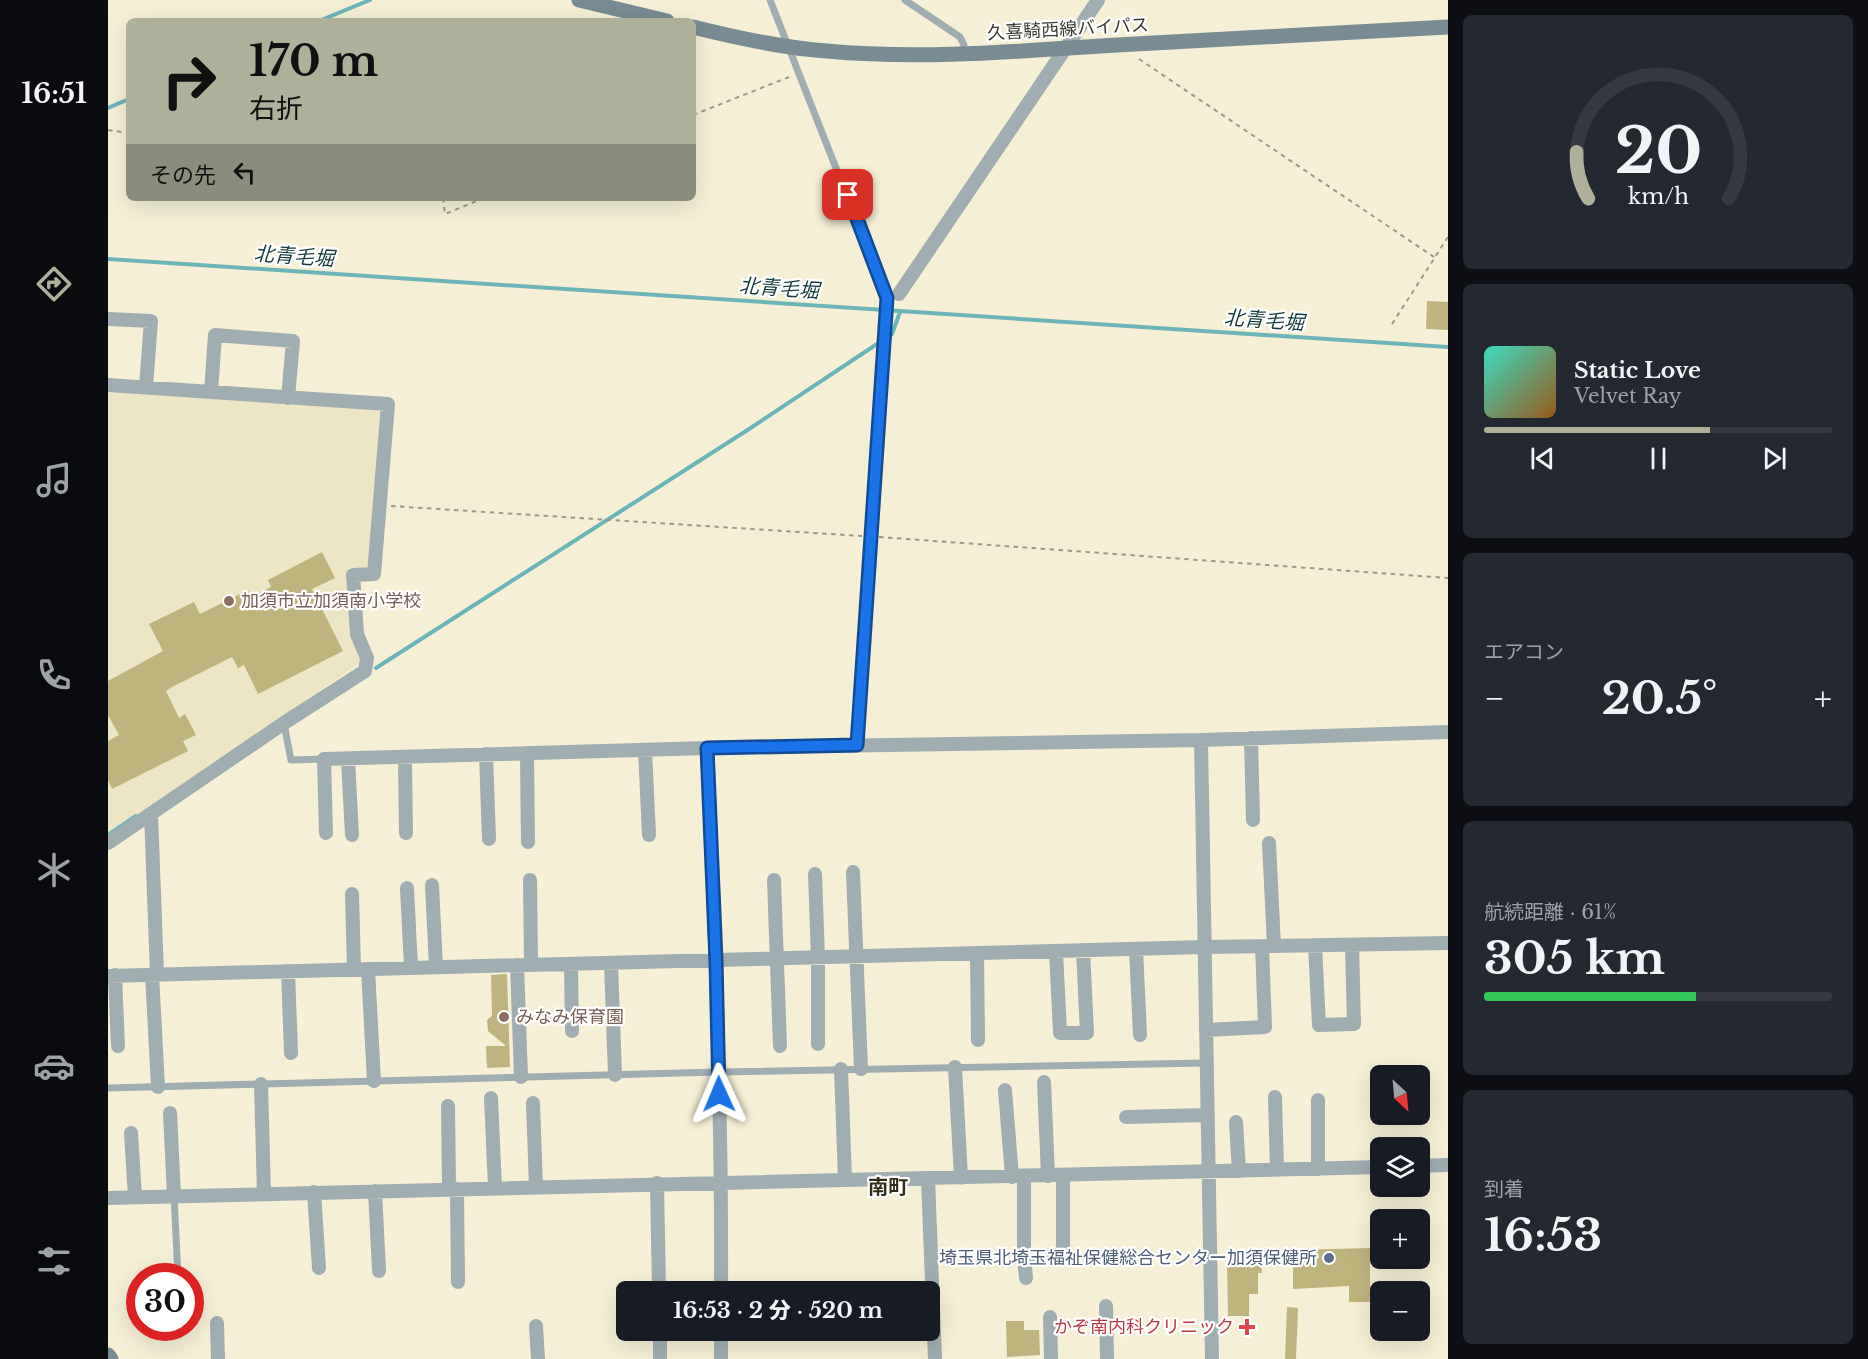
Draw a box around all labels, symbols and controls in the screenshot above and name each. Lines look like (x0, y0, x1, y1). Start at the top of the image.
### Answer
street label: 久喜騎西線バイパス (987, 14, 1149, 44)
text: 170 m (249, 35, 378, 87)
icon: right (150, 42, 228, 120)
text: 16:51 (21, 77, 87, 110)
text: 右折 (249, 92, 303, 125)
text: 20 (1614, 112, 1702, 190)
icon: left (228, 156, 261, 189)
text: その先 (150, 162, 216, 189)
pin (822, 169, 873, 220)
icon: arrive (831, 178, 864, 211)
text: km/h (1628, 183, 1689, 210)
water label: 北青毛堀 (253, 241, 338, 271)
icon: directions (33, 263, 75, 305)
water label: 北青毛堀 (738, 273, 823, 303)
water label: 北青毛堀 (1223, 305, 1308, 335)
text: Static Love (1574, 357, 1701, 384)
text: Velvet Ray (1574, 384, 1682, 408)
icon: previous (1526, 442, 1559, 475)
icon: pause (1642, 442, 1675, 475)
icon: next (1758, 442, 1791, 475)
icon: music (33, 459, 75, 501)
place label: 加須市立加須南小学校 (241, 590, 421, 612)
marker: 加須市立加須南小学校 (222, 594, 236, 608)
text: エアコン (1484, 640, 1564, 664)
icon: phone (33, 654, 75, 696)
text: 20.5° (1601, 670, 1717, 726)
text: − (1484, 678, 1505, 719)
text: + (1814, 678, 1832, 719)
icon: climate (33, 849, 75, 891)
text: 航続距離 · 61% (1484, 900, 1616, 924)
text: 305 km (1484, 930, 1665, 986)
place label: みなみ保育園 (516, 1006, 624, 1028)
marker: みなみ保育園 (497, 1010, 511, 1024)
icon: car (33, 1045, 75, 1087)
position arrow (687, 1062, 751, 1126)
north arrow (1370, 1065, 1430, 1125)
map controls (1370, 1065, 1430, 1341)
button: layers (1370, 1137, 1430, 1197)
district label: 南町 (868, 1175, 908, 1199)
text: 到着 (1484, 1177, 1524, 1201)
text: 16:53 (1484, 1207, 1602, 1263)
button: + (1370, 1209, 1430, 1269)
icon: filters (33, 1240, 75, 1282)
place label: 埼玉県北埼玉福祉保健総合センター加須保健所 (939, 1247, 1317, 1269)
marker: 埼玉県北埼玉福祉保健総合センター加須保健所 (1322, 1251, 1336, 1265)
speed limit sign: 30 (126, 1263, 204, 1341)
button: − (1370, 1281, 1430, 1341)
text: 16:53 · 2 分 · 520 m (673, 1297, 883, 1324)
place label: かぞ南内科クリニック (1054, 1316, 1234, 1338)
marker: かぞ南内科クリニック (1238, 1318, 1256, 1336)

